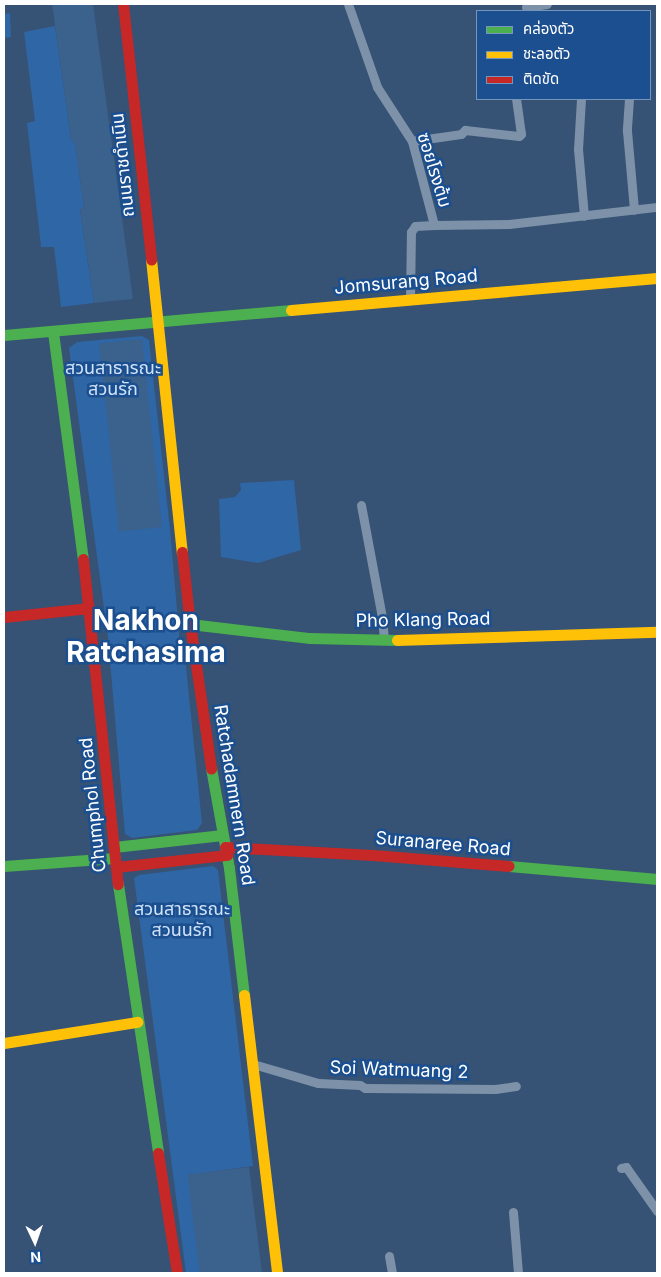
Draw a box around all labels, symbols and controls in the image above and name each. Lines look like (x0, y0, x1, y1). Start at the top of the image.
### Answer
legend (476, 10, 651, 100)
text: คล่องตัว (523, 19, 574, 38)
text: ชะลอตัว (523, 44, 570, 63)
text: ติดขัด (523, 69, 559, 88)
street label: ถนนราชดำเนิน (107, 112, 139, 218)
street label: ซอยโรงต้ม (412, 130, 456, 210)
street label: Jomsurang Road (333, 265, 479, 299)
park label: สวนสาธารณะ สวนรัก (65, 358, 161, 400)
district label: Nakhon Ratchasima (66, 603, 226, 669)
street label: Pho Klang Road (355, 608, 491, 632)
street label: Ratchadamnern Road (209, 703, 259, 887)
street label: Chumphol Road (75, 736, 111, 874)
street label: Suranaree Road (374, 827, 512, 861)
park label: สวนสาธารณะ สวนนรัก (134, 899, 230, 942)
street label: Soi Watmuang 2 (329, 1057, 469, 1083)
north arrow (10, 1217, 60, 1267)
text: N (30, 1249, 42, 1266)

